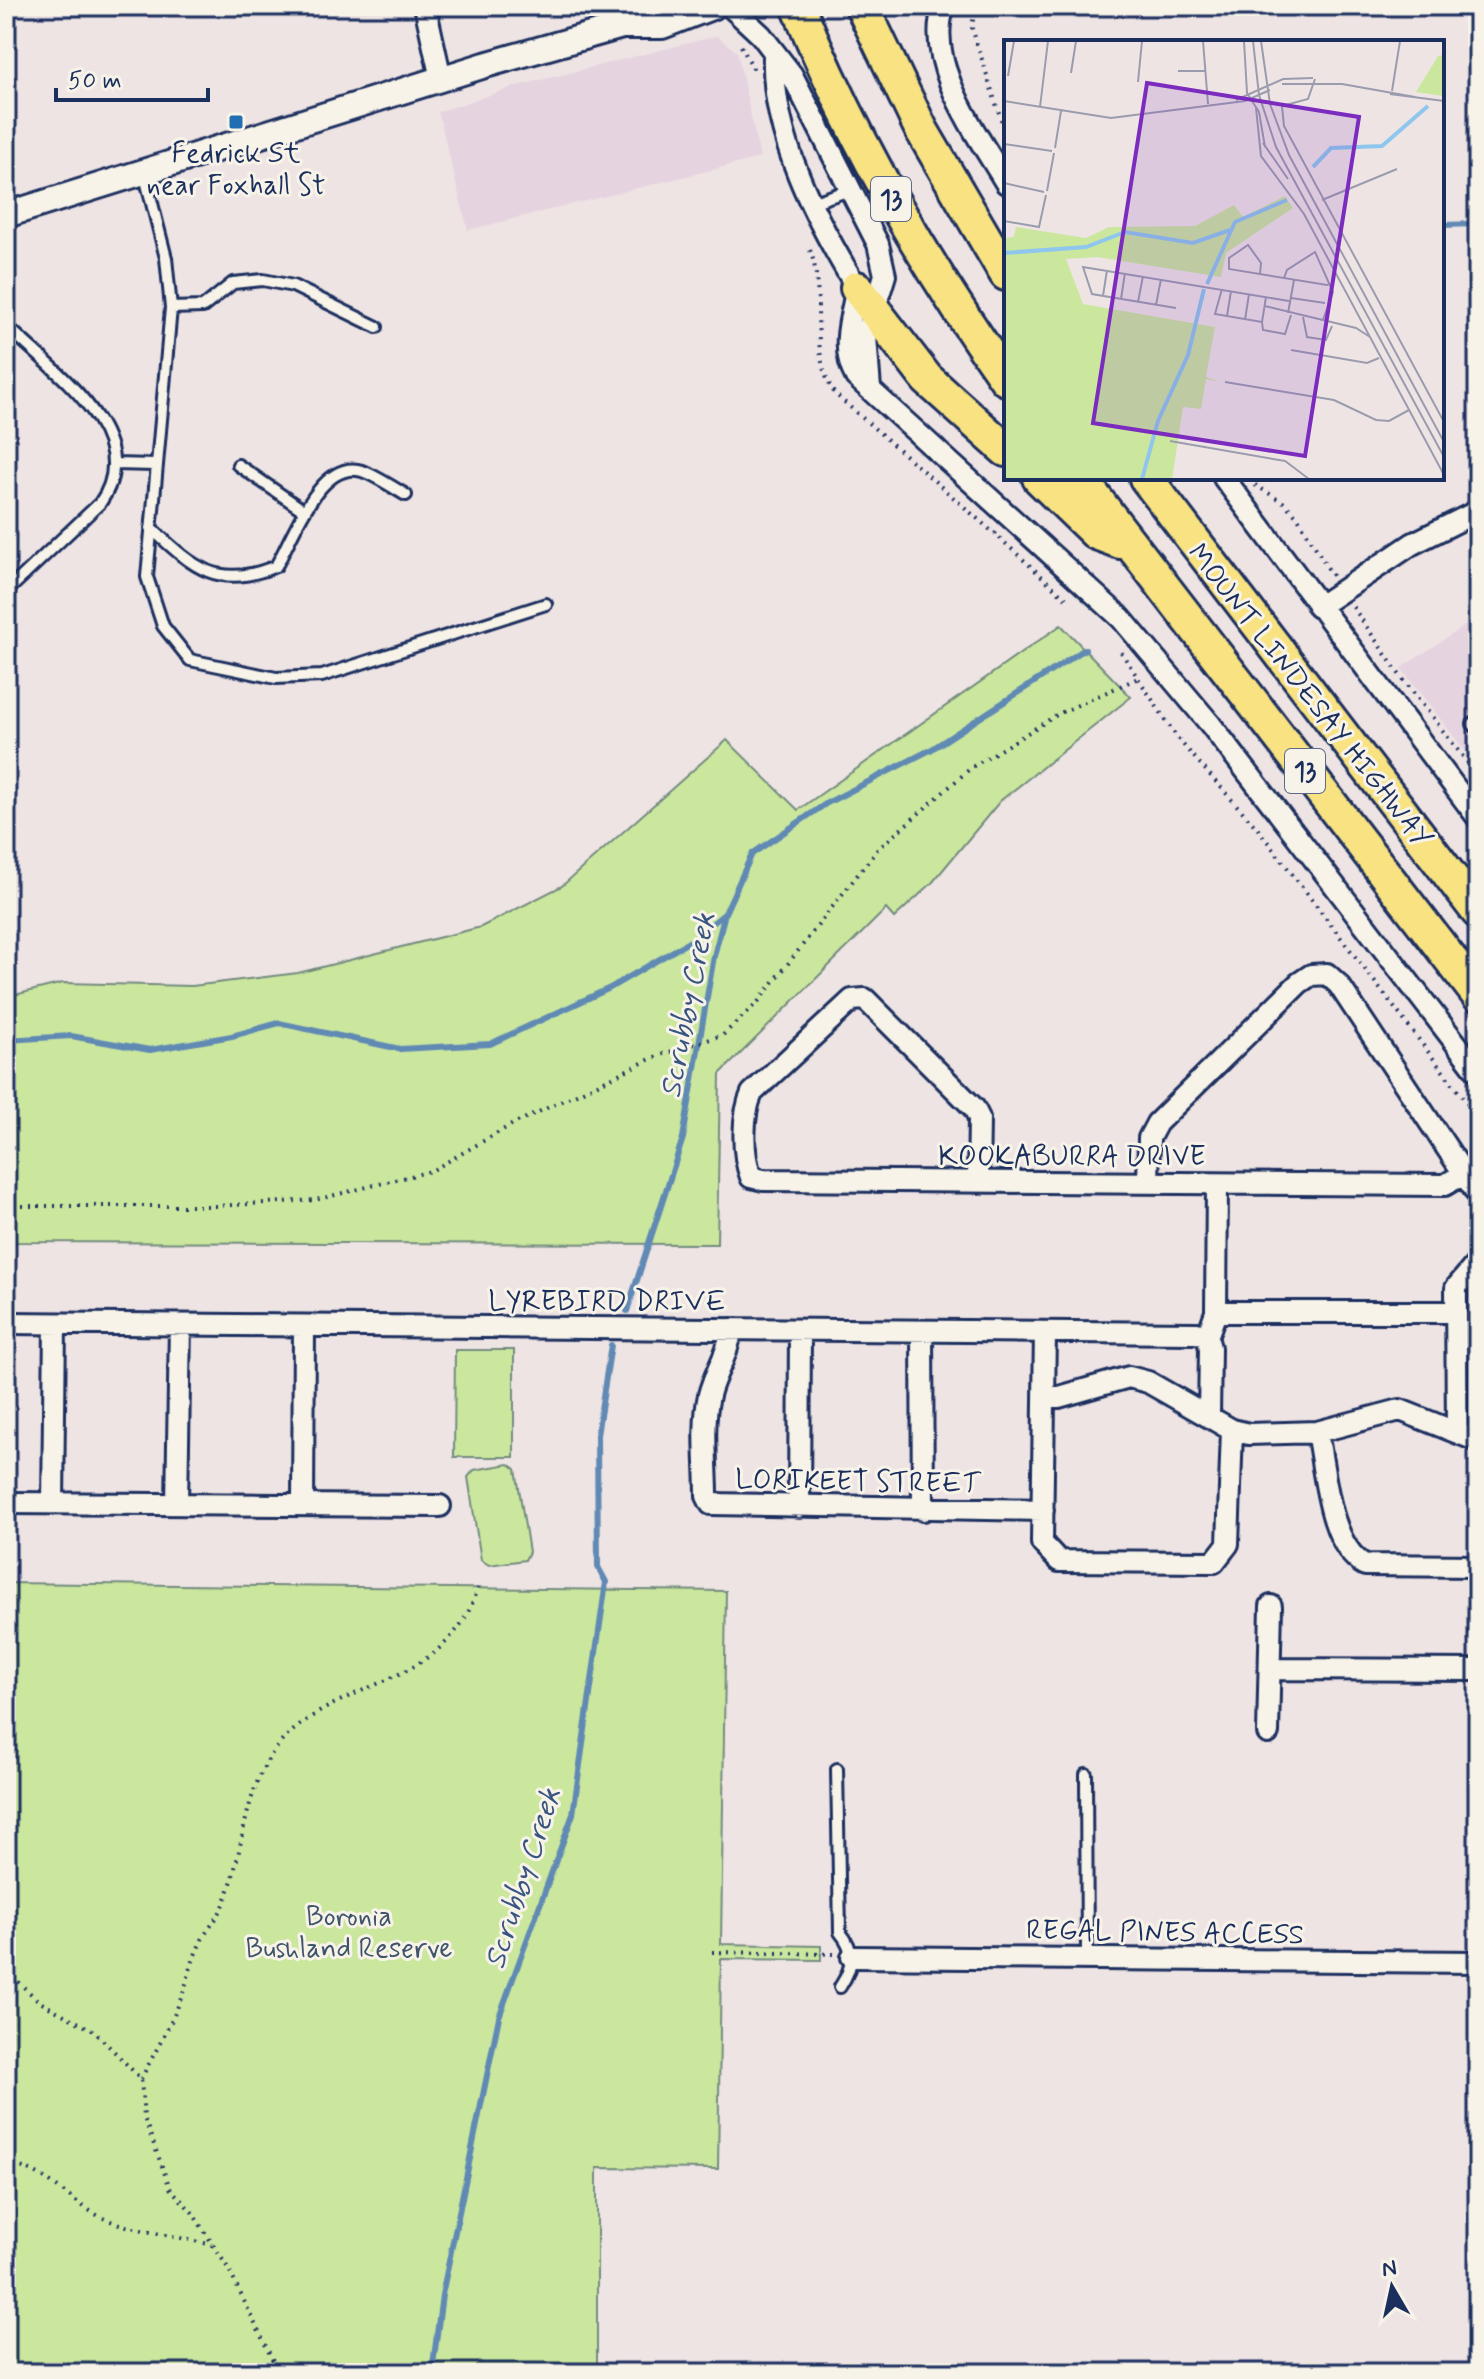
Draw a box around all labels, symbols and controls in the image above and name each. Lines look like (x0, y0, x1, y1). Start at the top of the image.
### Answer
inset map (1004, 40, 1444, 480)
scale bar (56, 52, 208, 102)
text: 50 m (68, 66, 122, 97)
marker: Fedrick St near Foxhall St (227, 113, 245, 131)
place label: Fedrick St near Foxhall St (147, 136, 325, 205)
road number: 13 (871, 177, 911, 221)
street label: MOUNT LINDESAY HIGHWAY (1178, 537, 1440, 857)
road number: 13 (1285, 749, 1325, 793)
water label: Scrubby Creek (651, 909, 726, 1101)
street label: KOOKABURRA DRIVE (938, 1139, 1206, 1176)
street label: LYREBIRD DRIVE (489, 1284, 725, 1321)
street label: LORIKEET STREET (735, 1462, 982, 1503)
water label: Scrubby Creek (476, 1783, 571, 1974)
park label: Boronia Bushland Reserve (246, 1899, 452, 1968)
street label: REGAL PINES ACCESS (1026, 1913, 1304, 1954)
north arrow (1352, 2247, 1432, 2327)
text: N (1380, 2254, 1399, 2284)

